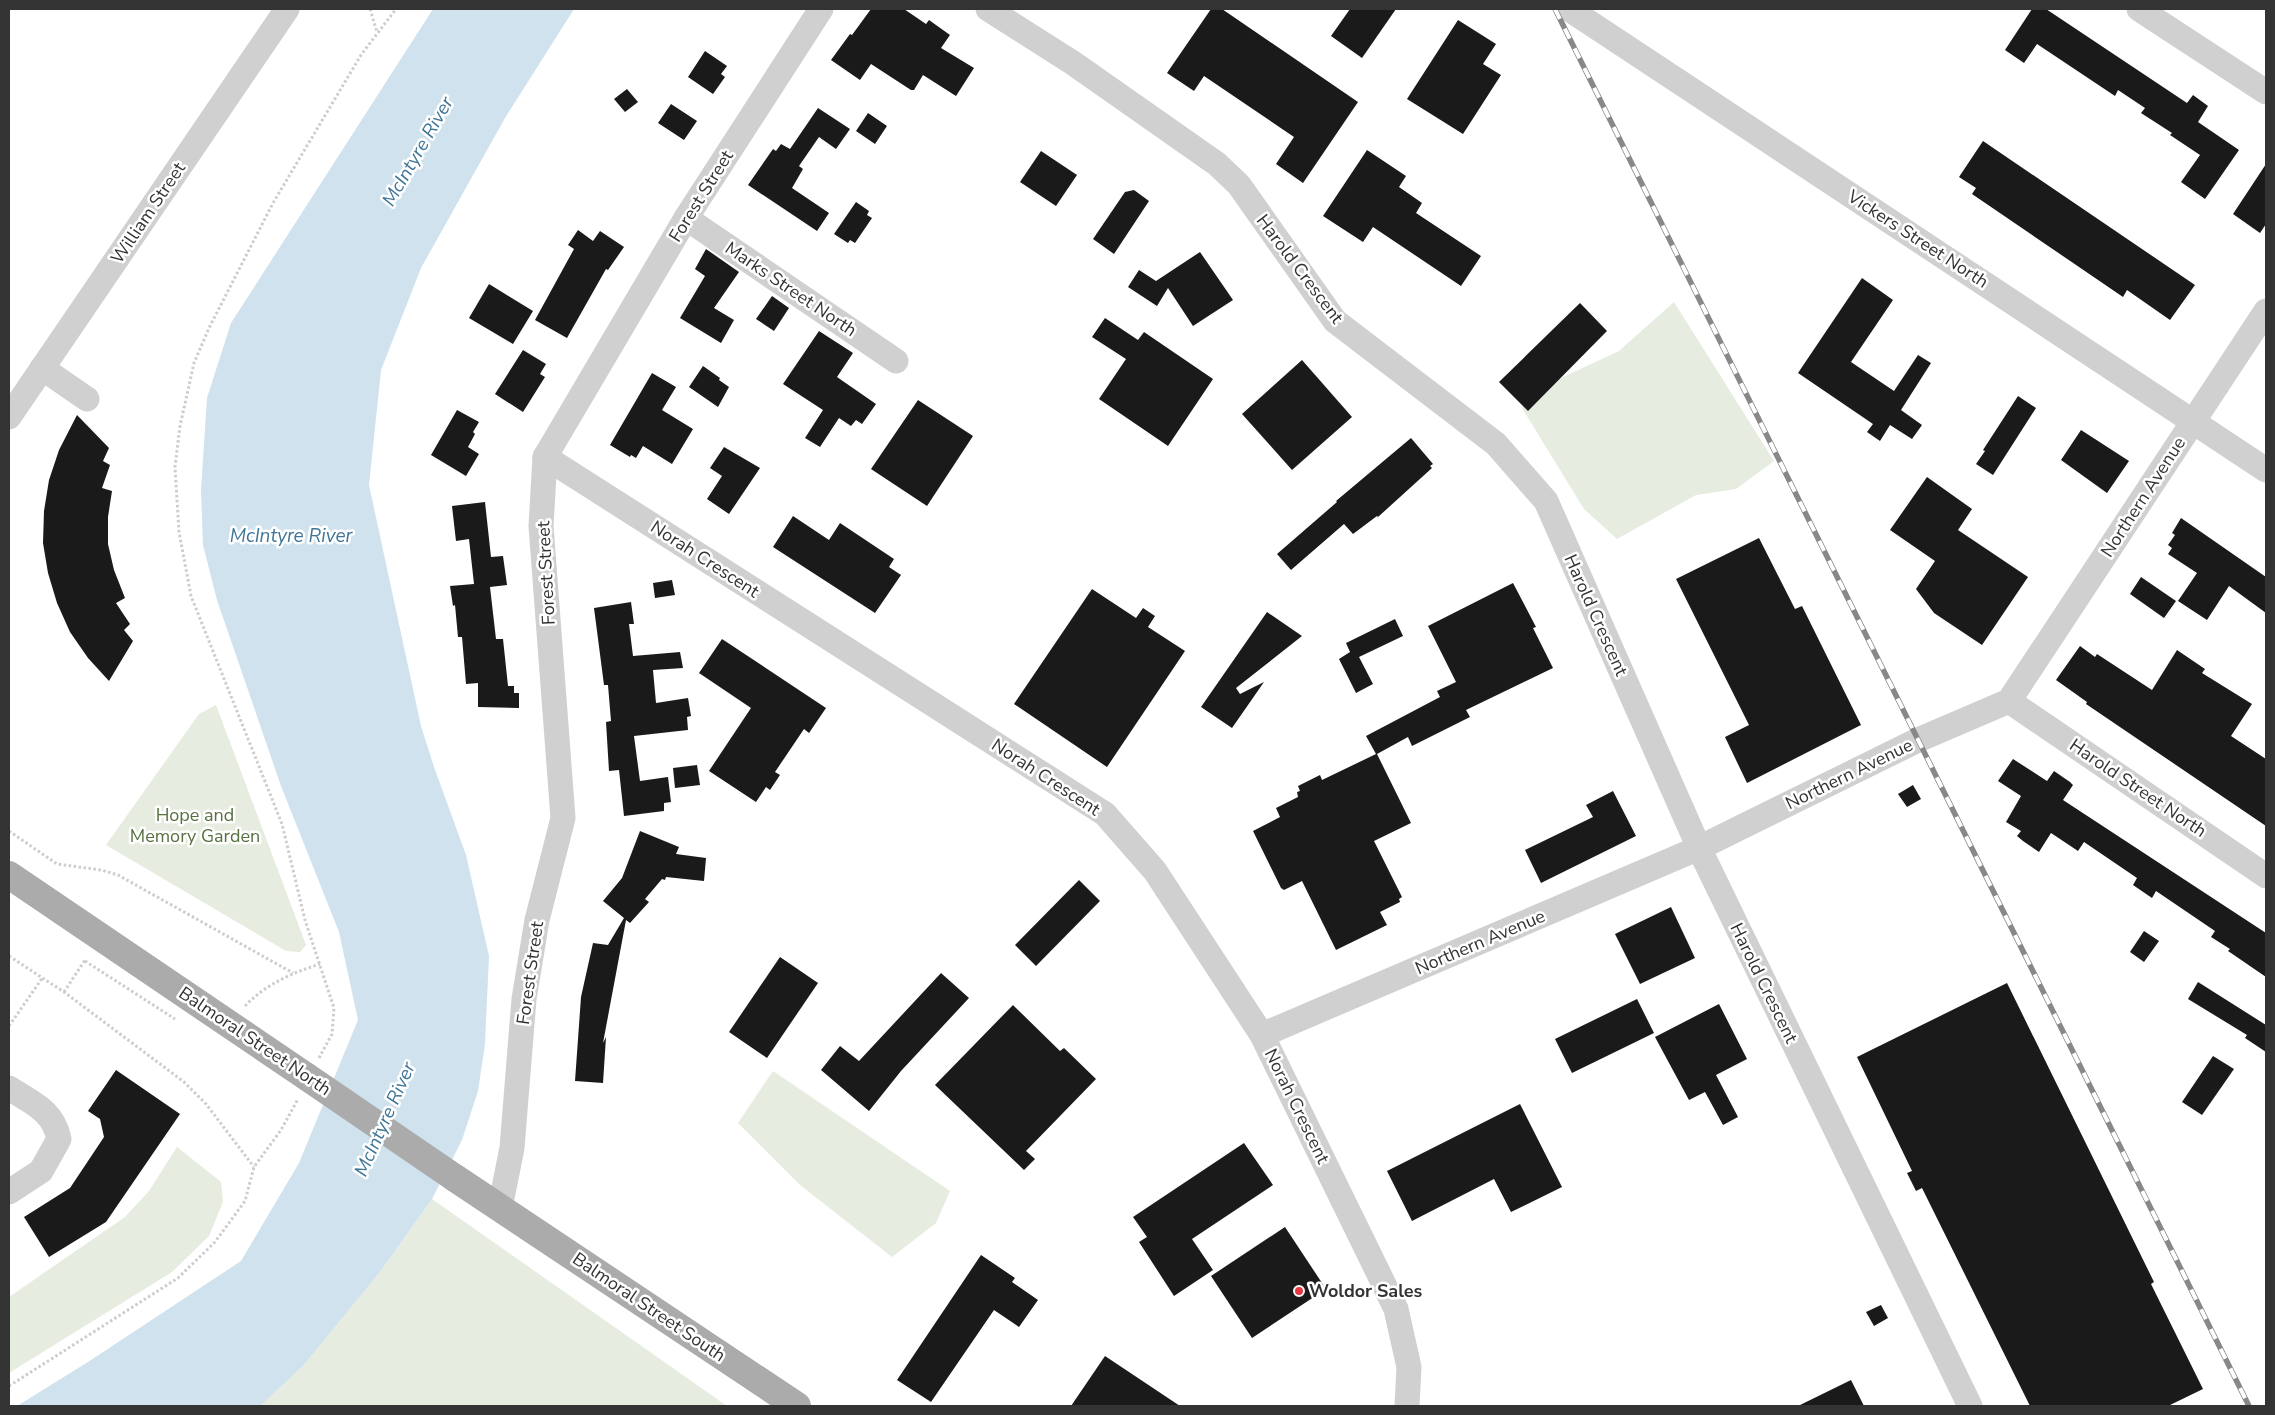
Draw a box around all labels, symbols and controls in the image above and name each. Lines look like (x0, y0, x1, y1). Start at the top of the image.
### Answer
water label: McIntyre River (376, 91, 460, 211)
street label: Forest Street (663, 145, 739, 246)
street label: William Street (105, 157, 191, 268)
street label: Vickers Street North (1842, 184, 1993, 294)
street label: Harold Crescent (1251, 210, 1349, 329)
street label: Marks Street North (720, 236, 862, 342)
street label: Northern Avenue (2095, 432, 2191, 562)
street label: Norah Crescent (646, 515, 765, 603)
street label: Forest Street (531, 520, 561, 626)
water label: McIntyre River (230, 523, 353, 549)
street label: Harold Crescent (1558, 550, 1634, 680)
street label: Norah Crescent (987, 733, 1106, 821)
street label: Northern Avenue (1781, 733, 1917, 815)
street label: Harold Street North (2065, 733, 2211, 843)
park label: Hope and Memory Garden (130, 803, 260, 848)
street label: Northern Avenue (1411, 904, 1549, 980)
street label: Forest Street (511, 919, 549, 1026)
street label: Harold Crescent (1725, 919, 1804, 1048)
street label: Balmoral Street North (174, 981, 336, 1101)
street label: Norah Crescent (1259, 1045, 1335, 1168)
water label: McIntyre River (348, 1057, 422, 1181)
street label: Balmoral Street South (568, 1247, 730, 1367)
place label: Woldor Sales (1309, 1279, 1423, 1303)
marker: Woldor Sales (1293, 1285, 1305, 1297)

